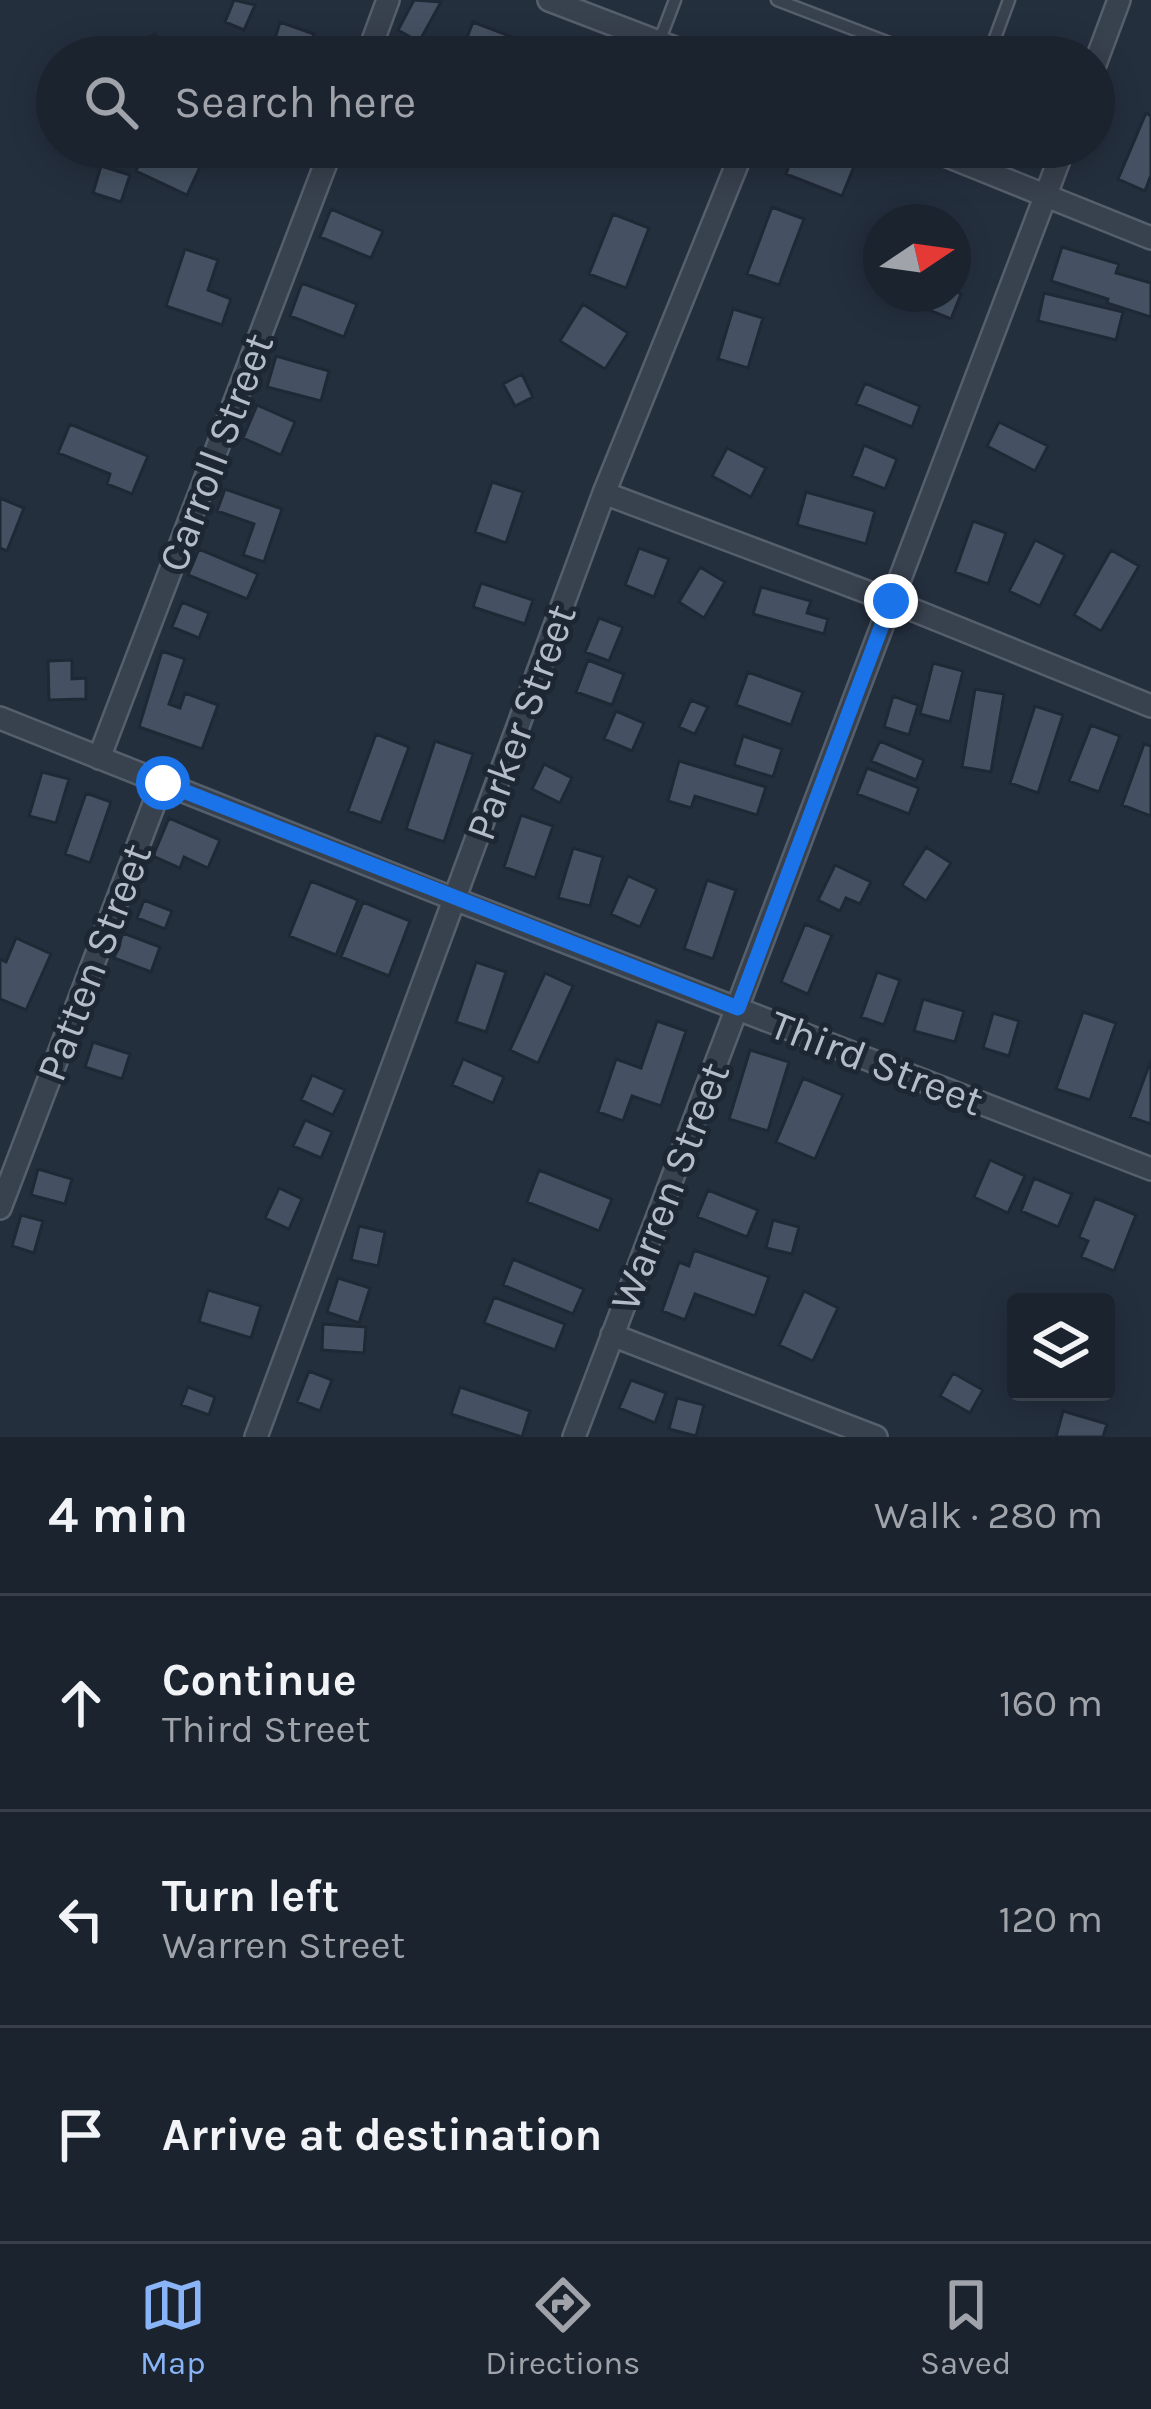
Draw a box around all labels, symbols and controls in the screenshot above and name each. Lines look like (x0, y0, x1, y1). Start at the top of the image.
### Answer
search box (36, 36, 1115, 168)
icon: search (78, 69, 144, 135)
text: Search here (174, 76, 416, 128)
north arrow (863, 204, 971, 312)
street label: Carroll Street (148, 326, 284, 578)
route end (864, 574, 918, 628)
street label: Parker Street (455, 598, 587, 847)
route start (136, 756, 190, 810)
street label: Patten Street (26, 837, 162, 1088)
street label: Third Street (763, 999, 990, 1126)
street label: Warren Street (600, 1055, 740, 1318)
map controls (1007, 1293, 1115, 1401)
button: layers (1007, 1293, 1115, 1401)
text: 4 min (48, 1485, 188, 1545)
text: Walk · 280 m (874, 1492, 1103, 1538)
text: Continue (162, 1654, 357, 1706)
icon: ahead (48, 1670, 114, 1736)
text: 160 m (999, 1680, 1103, 1726)
text: Third Street (162, 1706, 370, 1752)
text: Turn left (162, 1870, 339, 1922)
icon: left (48, 1886, 114, 1952)
text: 120 m (999, 1896, 1103, 1942)
text: Warren Street (162, 1922, 405, 1968)
icon: arrive (48, 2102, 114, 2168)
text: Arrive at destination (162, 2109, 602, 2161)
tab: Map (140, 2272, 206, 2382)
tab: Directions (485, 2272, 640, 2382)
tab: Saved (920, 2272, 1011, 2382)

